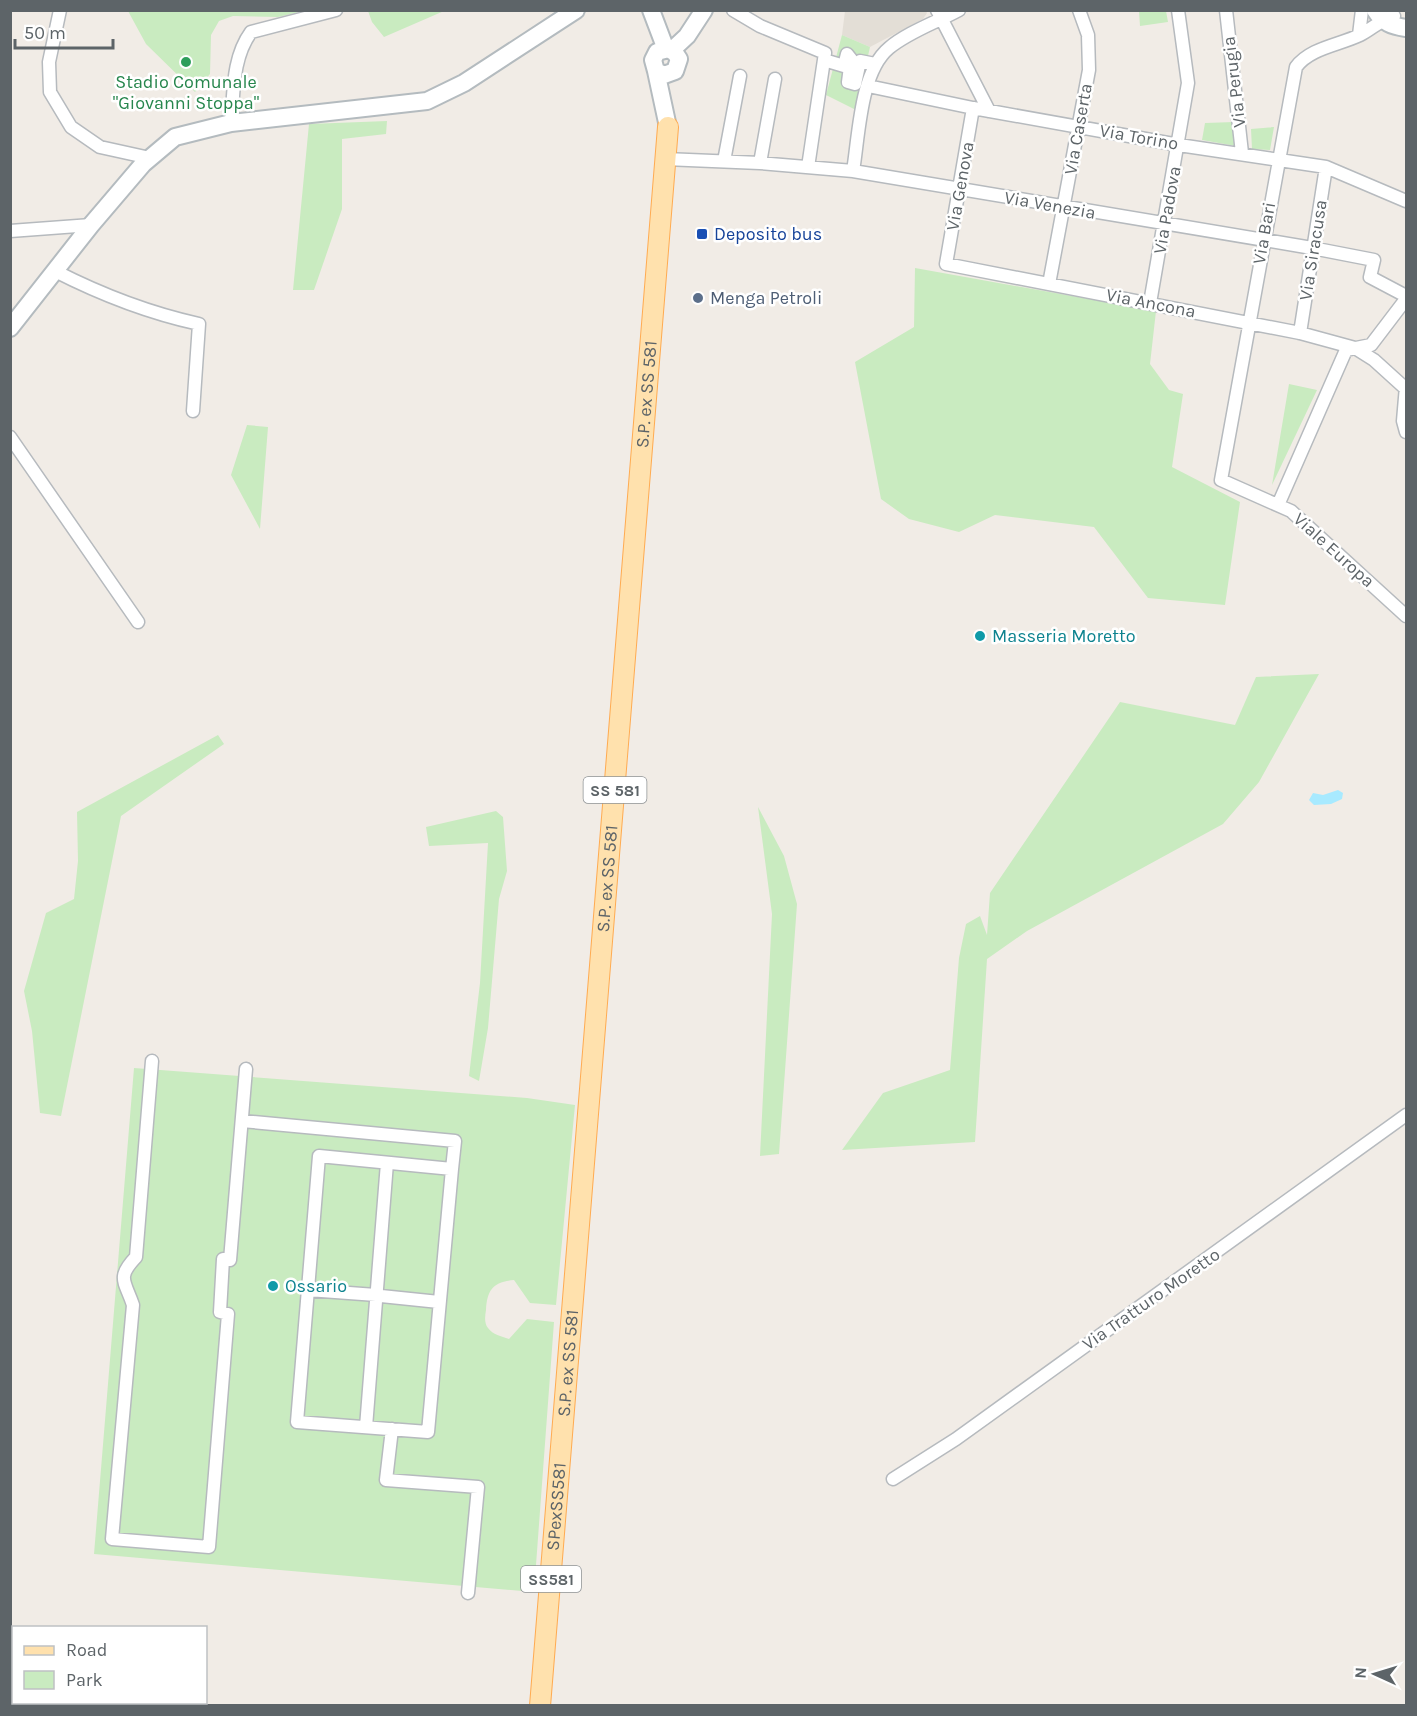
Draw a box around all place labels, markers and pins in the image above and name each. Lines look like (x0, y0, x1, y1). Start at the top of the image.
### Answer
marker: Stadio Comunale "Giovanni Stoppa" (179, 55, 193, 69)
place label: Stadio Comunale "Giovanni Stoppa" (113, 71, 259, 114)
place label: Deposito bus (714, 223, 822, 245)
marker: Deposito bus (695, 227, 709, 241)
place label: Menga Petroli (710, 287, 822, 309)
marker: Menga Petroli (691, 291, 705, 305)
place label: Masseria Moretto (992, 625, 1136, 647)
marker: Masseria Moretto (973, 629, 987, 643)
place label: Ossario (285, 1275, 347, 1297)
marker: Ossario (266, 1279, 280, 1293)

